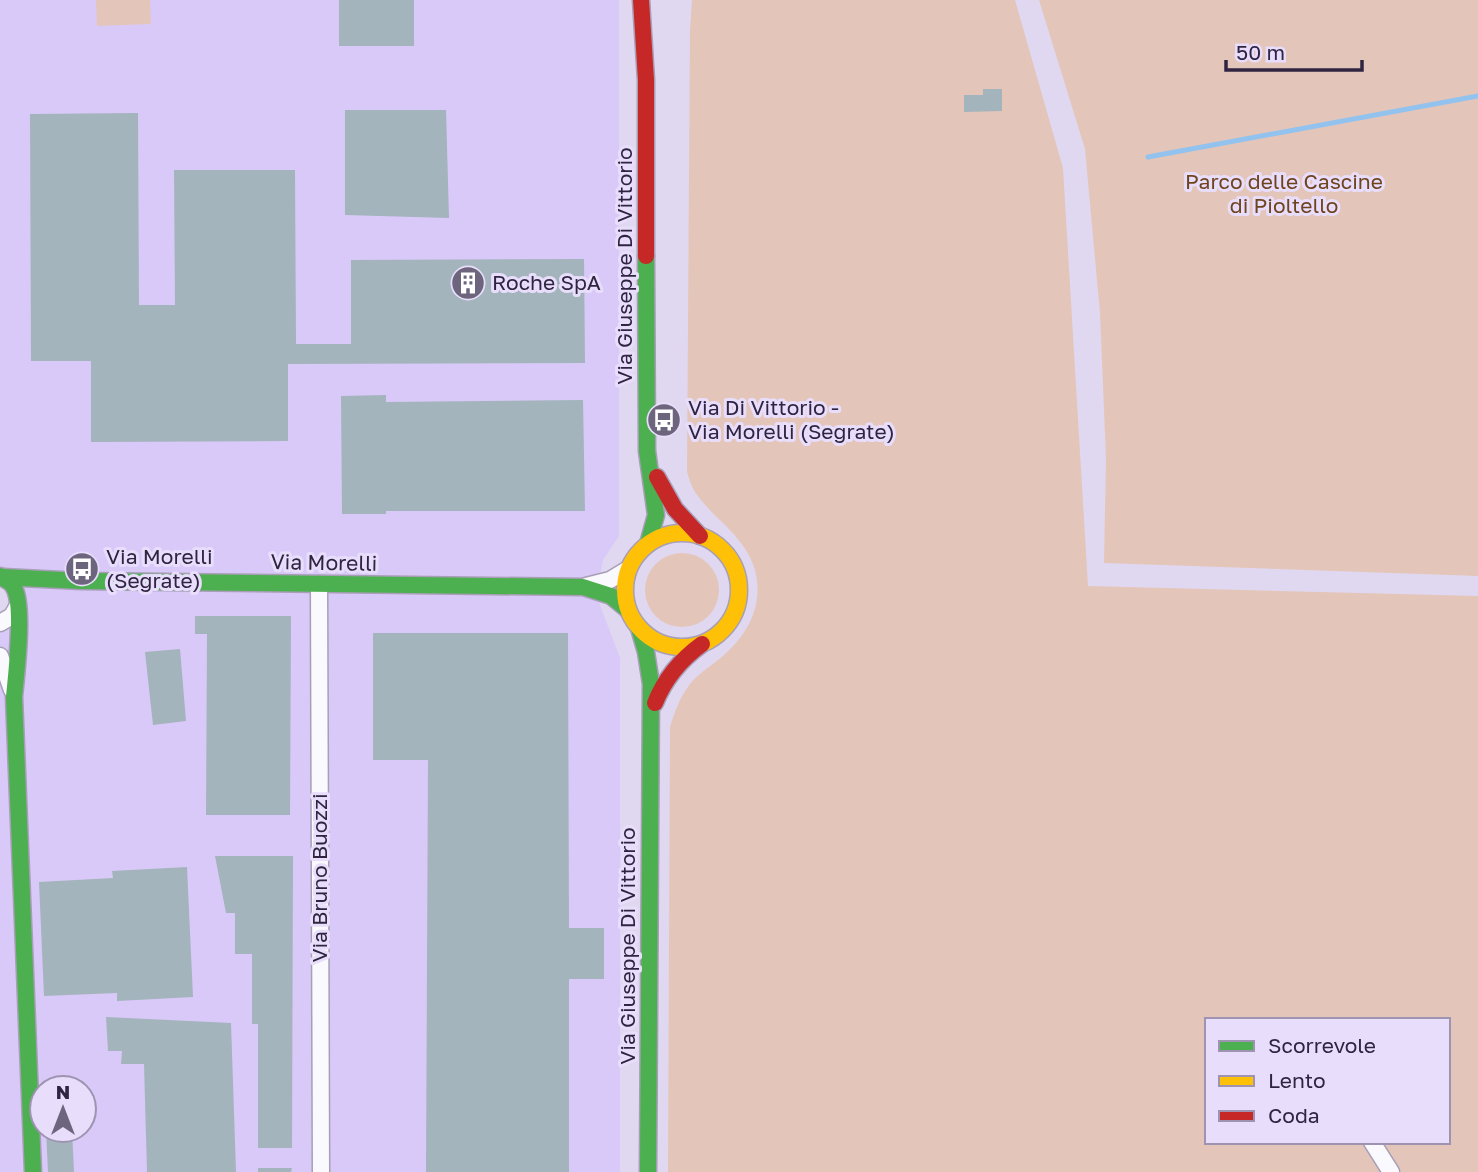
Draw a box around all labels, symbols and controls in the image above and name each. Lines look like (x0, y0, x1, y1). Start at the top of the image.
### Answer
scale bar (1226, 28, 1362, 72)
text: 50 m (1236, 39, 1285, 65)
street label: Via Giuseppe Di Vittorio (611, 147, 637, 385)
park label: Parco delle Cascine di Pioltello (1185, 168, 1383, 218)
building icon: Roche SpA (449, 264, 487, 302)
place label: Roche SpA (492, 269, 601, 295)
place label: Via Di Vittorio - Via Morelli (Segrate) (688, 394, 895, 444)
bus stop icon: Via Di Vittorio - Via Morelli (Segrate) (645, 401, 683, 439)
place label: Via Morelli (Segrate) (106, 543, 213, 593)
street label: Via Morelli (270, 548, 378, 576)
bus stop icon: Via Morelli (Segrate) (63, 550, 101, 588)
street label: Via Bruno Buozzi (306, 793, 332, 963)
street label: Via Giuseppe Di Vittorio (614, 827, 640, 1065)
legend (1205, 1018, 1450, 1144)
text: Scorrevole (1268, 1032, 1376, 1058)
text: Lento (1268, 1067, 1326, 1093)
north arrow (28, 1074, 98, 1144)
text: N (56, 1080, 70, 1103)
text: Coda (1268, 1102, 1320, 1128)

